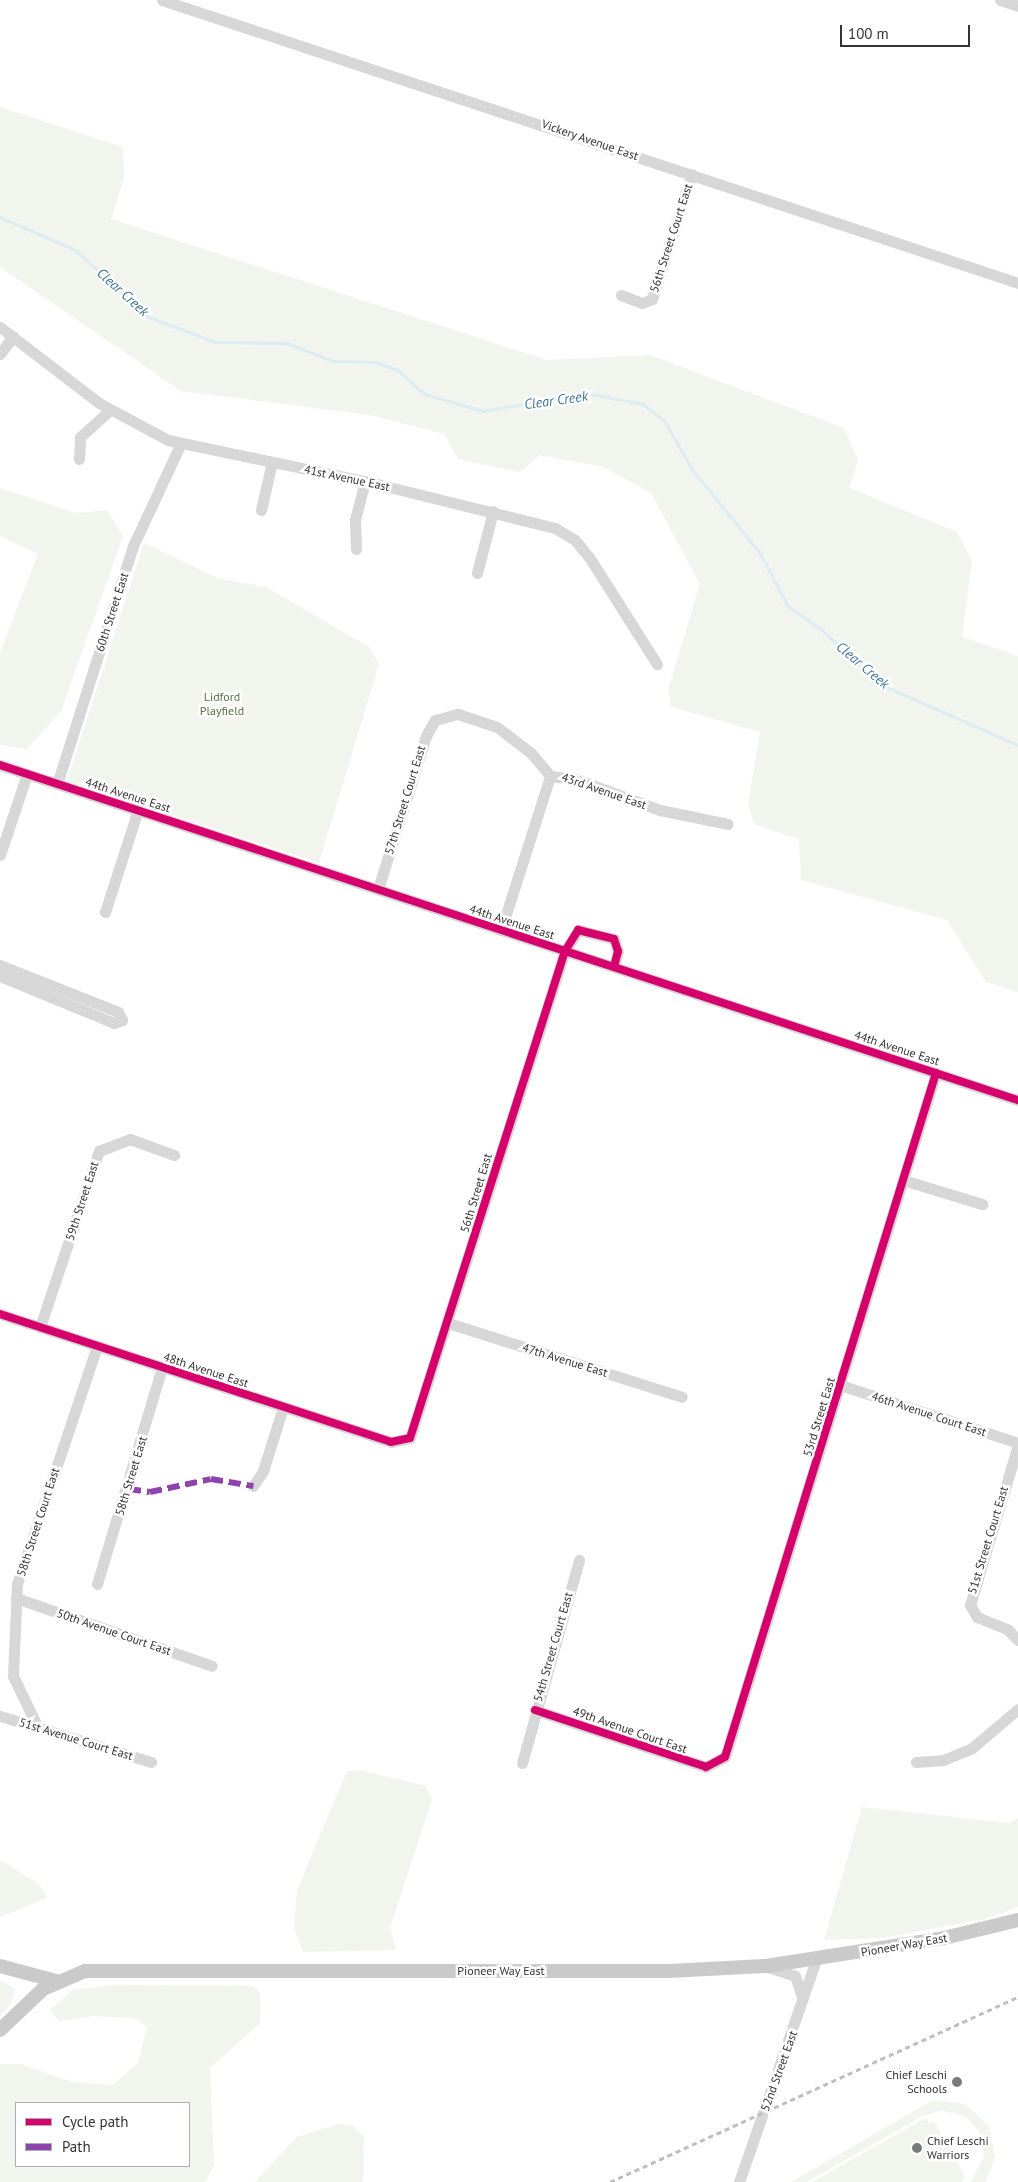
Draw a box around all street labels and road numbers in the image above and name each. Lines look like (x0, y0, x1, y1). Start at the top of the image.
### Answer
street label: Vickery Avenue East (539, 117, 641, 163)
street label: 56th Street Court East (647, 182, 695, 294)
street label: 41st Avenue East (303, 462, 391, 494)
street label: 60th Street East (92, 571, 132, 653)
street label: 57th Street Court East (382, 744, 428, 856)
street label: 43rd Avenue East (560, 770, 648, 812)
street label: 44th Avenue East (83, 774, 173, 816)
street label: 44th Avenue East (467, 901, 557, 943)
street label: 44th Avenue East (852, 1027, 942, 1069)
street label: 56th Street East (457, 1152, 495, 1234)
street label: 59th Street East (62, 1160, 102, 1242)
street label: 47th Avenue East (520, 1340, 610, 1380)
street label: 48th Avenue East (161, 1349, 251, 1391)
street label: 53rd Street East (800, 1376, 838, 1458)
street label: 46th Avenue Court East (870, 1389, 988, 1439)
street label: 58th Street East (112, 1435, 150, 1517)
street label: 58th Street Court East (14, 1466, 62, 1578)
street label: 51st Street Court East (965, 1484, 1011, 1596)
street label: 54th Street Court East (530, 1591, 576, 1703)
street label: 50th Avenue Court East (55, 1606, 173, 1658)
street label: 49th Avenue Court East (571, 1704, 689, 1756)
street label: 51st Avenue Court East (17, 1715, 135, 1763)
street label: Pioneer Way East (859, 1930, 949, 1960)
street label: Pioneer Way East (457, 1964, 545, 1978)
street label: 52nd Street East (758, 2029, 800, 2113)

